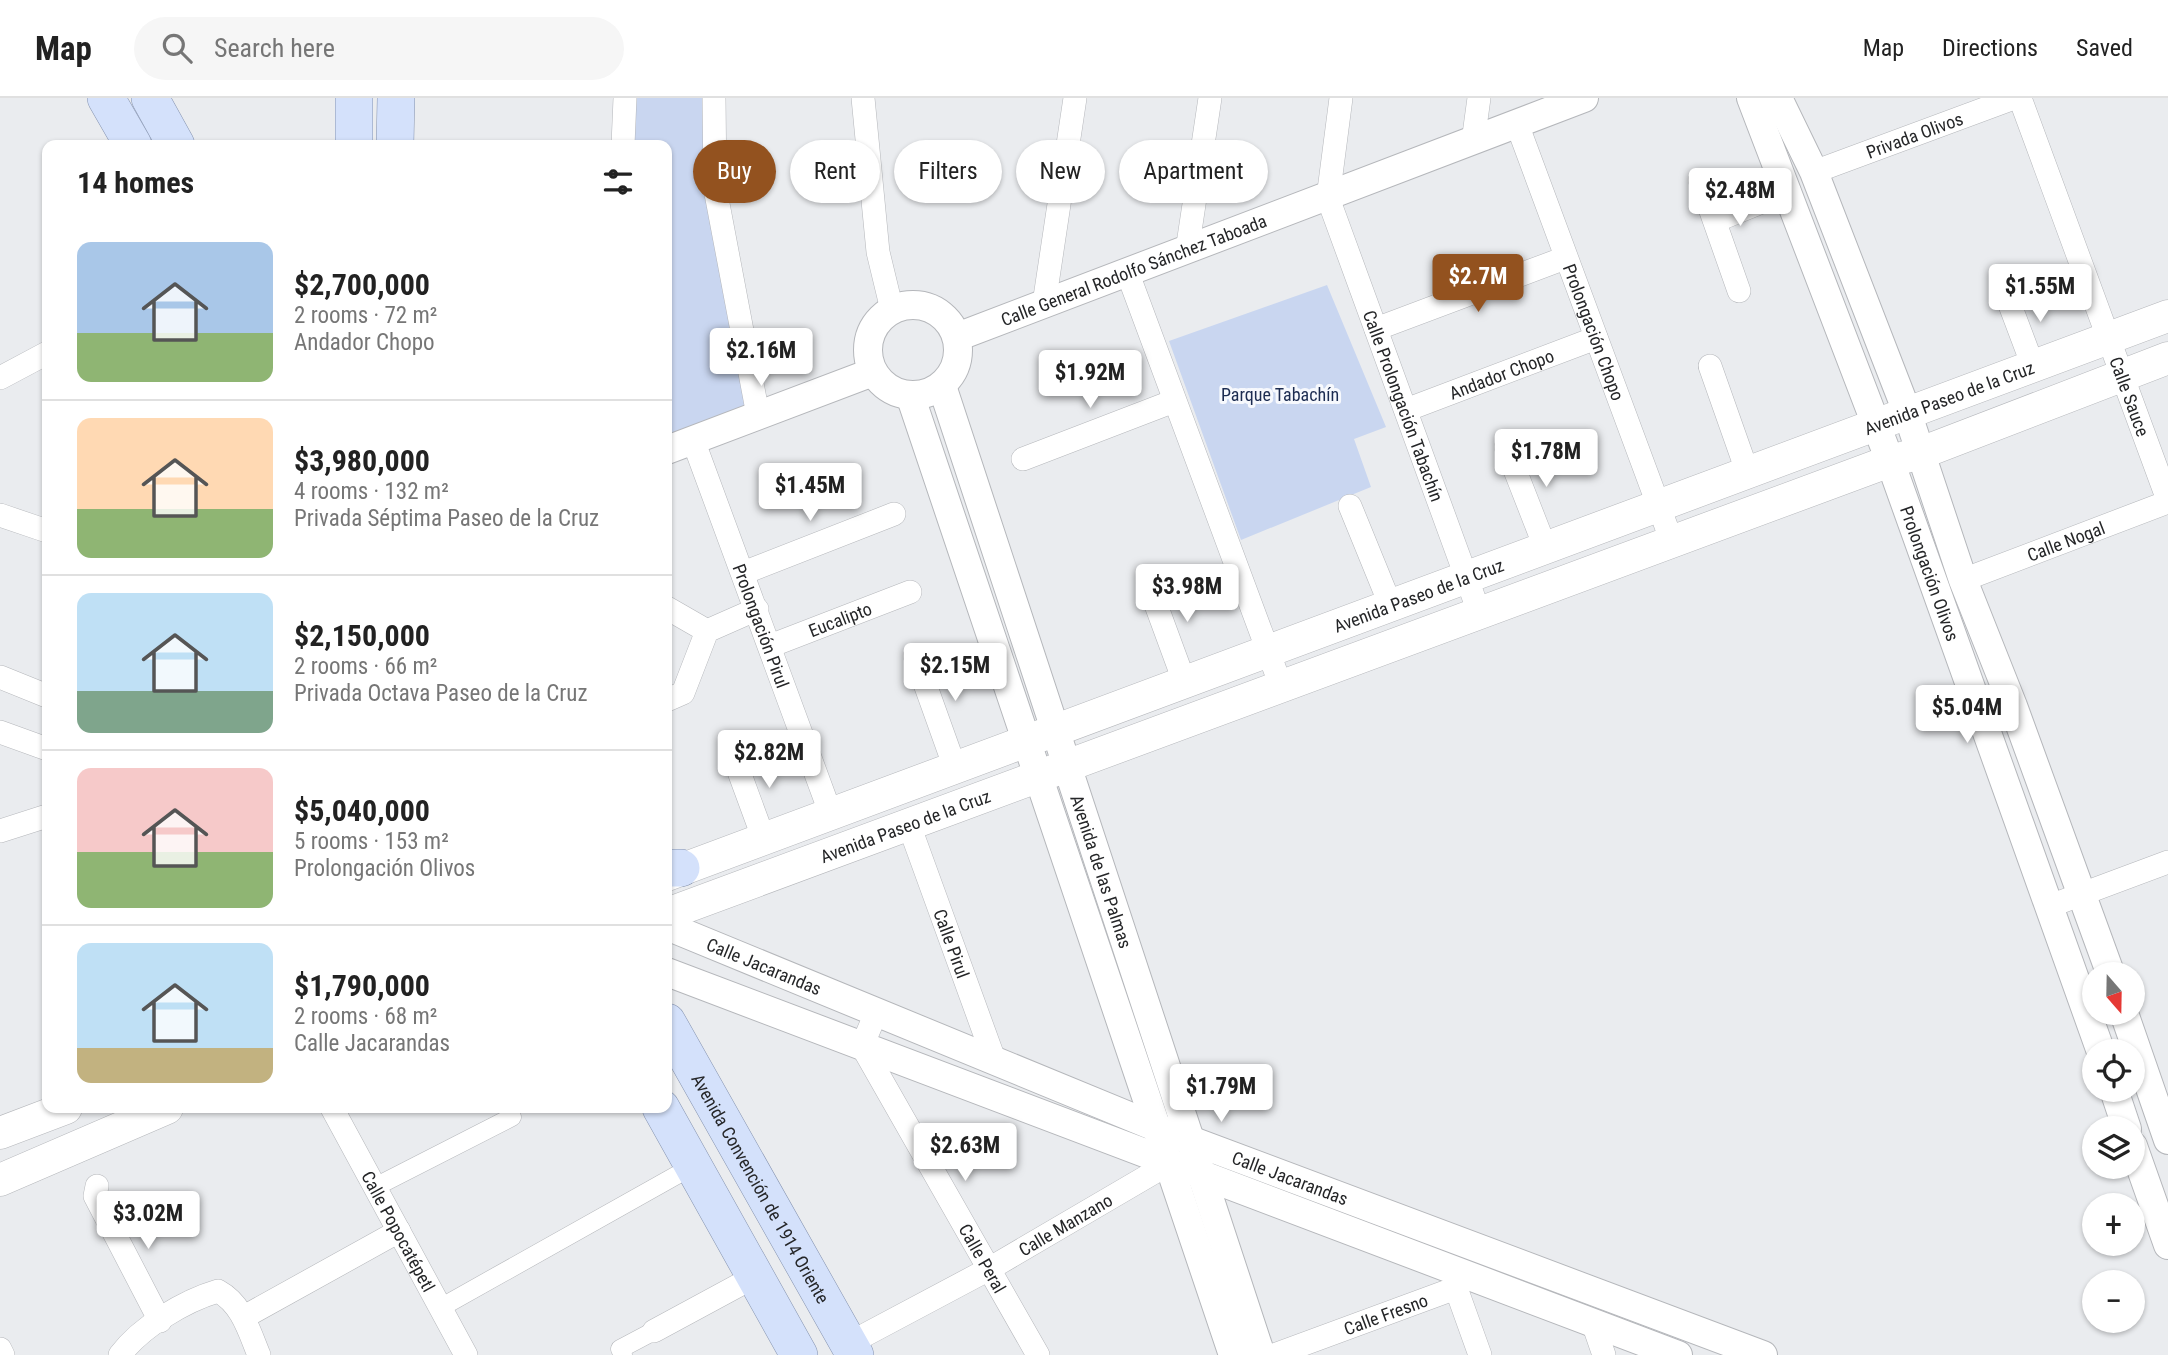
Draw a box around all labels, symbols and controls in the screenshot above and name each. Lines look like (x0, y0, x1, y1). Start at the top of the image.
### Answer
search box (134, 17, 624, 80)
text: Map (35, 29, 92, 68)
icon: search (158, 29, 196, 67)
text: Search here (214, 33, 335, 63)
text: Map (1863, 34, 1904, 62)
text: Directions (1942, 34, 2038, 62)
text: Saved (2076, 34, 2133, 62)
street label: Privada Olivos (1863, 107, 1966, 162)
chip: Buy (693, 140, 776, 203)
chip: Rent (790, 140, 880, 203)
chip: Filters (894, 140, 1002, 203)
chip: New (1016, 140, 1105, 203)
chip: Apartment (1119, 140, 1268, 203)
icon: filters (599, 163, 637, 201)
text: 14 homes (77, 165, 194, 200)
pin: $2.48M (1683, 169, 1797, 228)
text: $2.48M (1705, 177, 1775, 204)
street label: Calle General Rodolfo Sánchez Taboada (998, 210, 1269, 330)
pin: $2.7M (1429, 254, 1527, 314)
street label: Prolongación Chopo (1559, 261, 1629, 403)
text: $2.7M (1449, 263, 1508, 290)
pin: $1.55M (1983, 264, 2097, 324)
text: $2,700,000 (294, 267, 430, 302)
icon: home (133, 270, 217, 354)
text: $1.55M (2005, 273, 2075, 300)
text: 2 rooms · 72 m² (294, 302, 437, 329)
street label: Calle Prolongación Tabachín (1359, 307, 1448, 504)
pin: $2.16M (704, 328, 818, 388)
text: Andador Chopo (294, 329, 435, 356)
text: $2.16M (726, 337, 796, 364)
street label: Andador Chopo (1446, 345, 1557, 403)
pin: $1.92M (1033, 350, 1147, 410)
street label: Calle Sauce (2106, 354, 2154, 439)
street label: Avenida Paseo de la Cruz (1861, 356, 2037, 439)
text: $1.92M (1055, 359, 1125, 386)
park label: Parque Tabachín (1221, 384, 1339, 405)
pin: $1.78M (1489, 430, 1603, 489)
text: $1.78M (1511, 438, 1581, 465)
text: $3,980,000 (294, 443, 430, 478)
icon: home (133, 446, 217, 530)
pin: $1.45M (753, 464, 867, 523)
text: $1.45M (775, 472, 845, 499)
text: 4 rooms · 132 m² (294, 478, 449, 505)
street label: Prolongación Olivos (1896, 503, 1964, 644)
text: Privada Séptima Paseo de la Cruz (294, 505, 599, 532)
street label: Calle Nogal (2024, 517, 2108, 565)
street label: Avenida Paseo de la Cruz (1331, 554, 1506, 636)
street label: Prolongación Pirul (729, 561, 794, 691)
pin: $3.98M (1130, 564, 1244, 624)
text: $3.98M (1152, 573, 1222, 600)
street label: Eucalipto (805, 597, 874, 641)
text: $2,150,000 (294, 618, 430, 653)
icon: home (133, 621, 217, 705)
pin: $2.15M (898, 644, 1012, 703)
text: $2.15M (920, 652, 990, 679)
text: 2 rooms · 66 m² (294, 653, 437, 680)
text: Privada Octava Paseo de la Cruz (294, 680, 588, 707)
pin: $5.04M (1910, 686, 2024, 745)
text: $5.04M (1932, 694, 2002, 721)
pin: $2.82M (712, 730, 826, 790)
text: $2.82M (734, 739, 804, 766)
street label: Avenida Paseo de la Cruz (817, 785, 993, 867)
street label: Avenida de las Palmas (1067, 792, 1137, 951)
text: $5,040,000 (294, 793, 430, 828)
icon: home (133, 796, 217, 880)
text: 5 rooms · 153 m² (294, 828, 449, 855)
text: Prolongación Olivos (294, 855, 475, 882)
street label: Calle Pirul (930, 906, 974, 981)
street label: Calle Jacarandas (704, 933, 825, 999)
north arrow (2082, 962, 2146, 1026)
map controls (2082, 962, 2145, 1333)
text: $1,790,000 (294, 968, 430, 1003)
icon: home (133, 971, 217, 1055)
text: 2 rooms · 68 m² (294, 1003, 437, 1030)
text: Calle Jacarandas (294, 1030, 450, 1057)
button: locate (2082, 1039, 2145, 1102)
pin: $1.79M (1164, 1065, 1278, 1124)
street label: Avenida Convención de 1914 Oriente (688, 1070, 834, 1307)
text: $1.79M (1186, 1073, 1256, 1100)
button: layers (2082, 1116, 2145, 1179)
pin: $2.63M (908, 1124, 1022, 1183)
text: $2.63M (930, 1132, 1000, 1159)
street label: Calle Jacarandas (1229, 1146, 1351, 1209)
street label: Calle Popocatépetl (358, 1167, 440, 1295)
street label: Calle Manzano (1015, 1189, 1116, 1260)
pin: $3.02M (91, 1192, 205, 1251)
button: + (2082, 1193, 2145, 1256)
text: $3.02M (113, 1200, 183, 1227)
street label: Calle Peral (955, 1220, 1011, 1296)
button: − (2082, 1270, 2145, 1333)
street label: Calle Fresno (1341, 1289, 1431, 1339)

